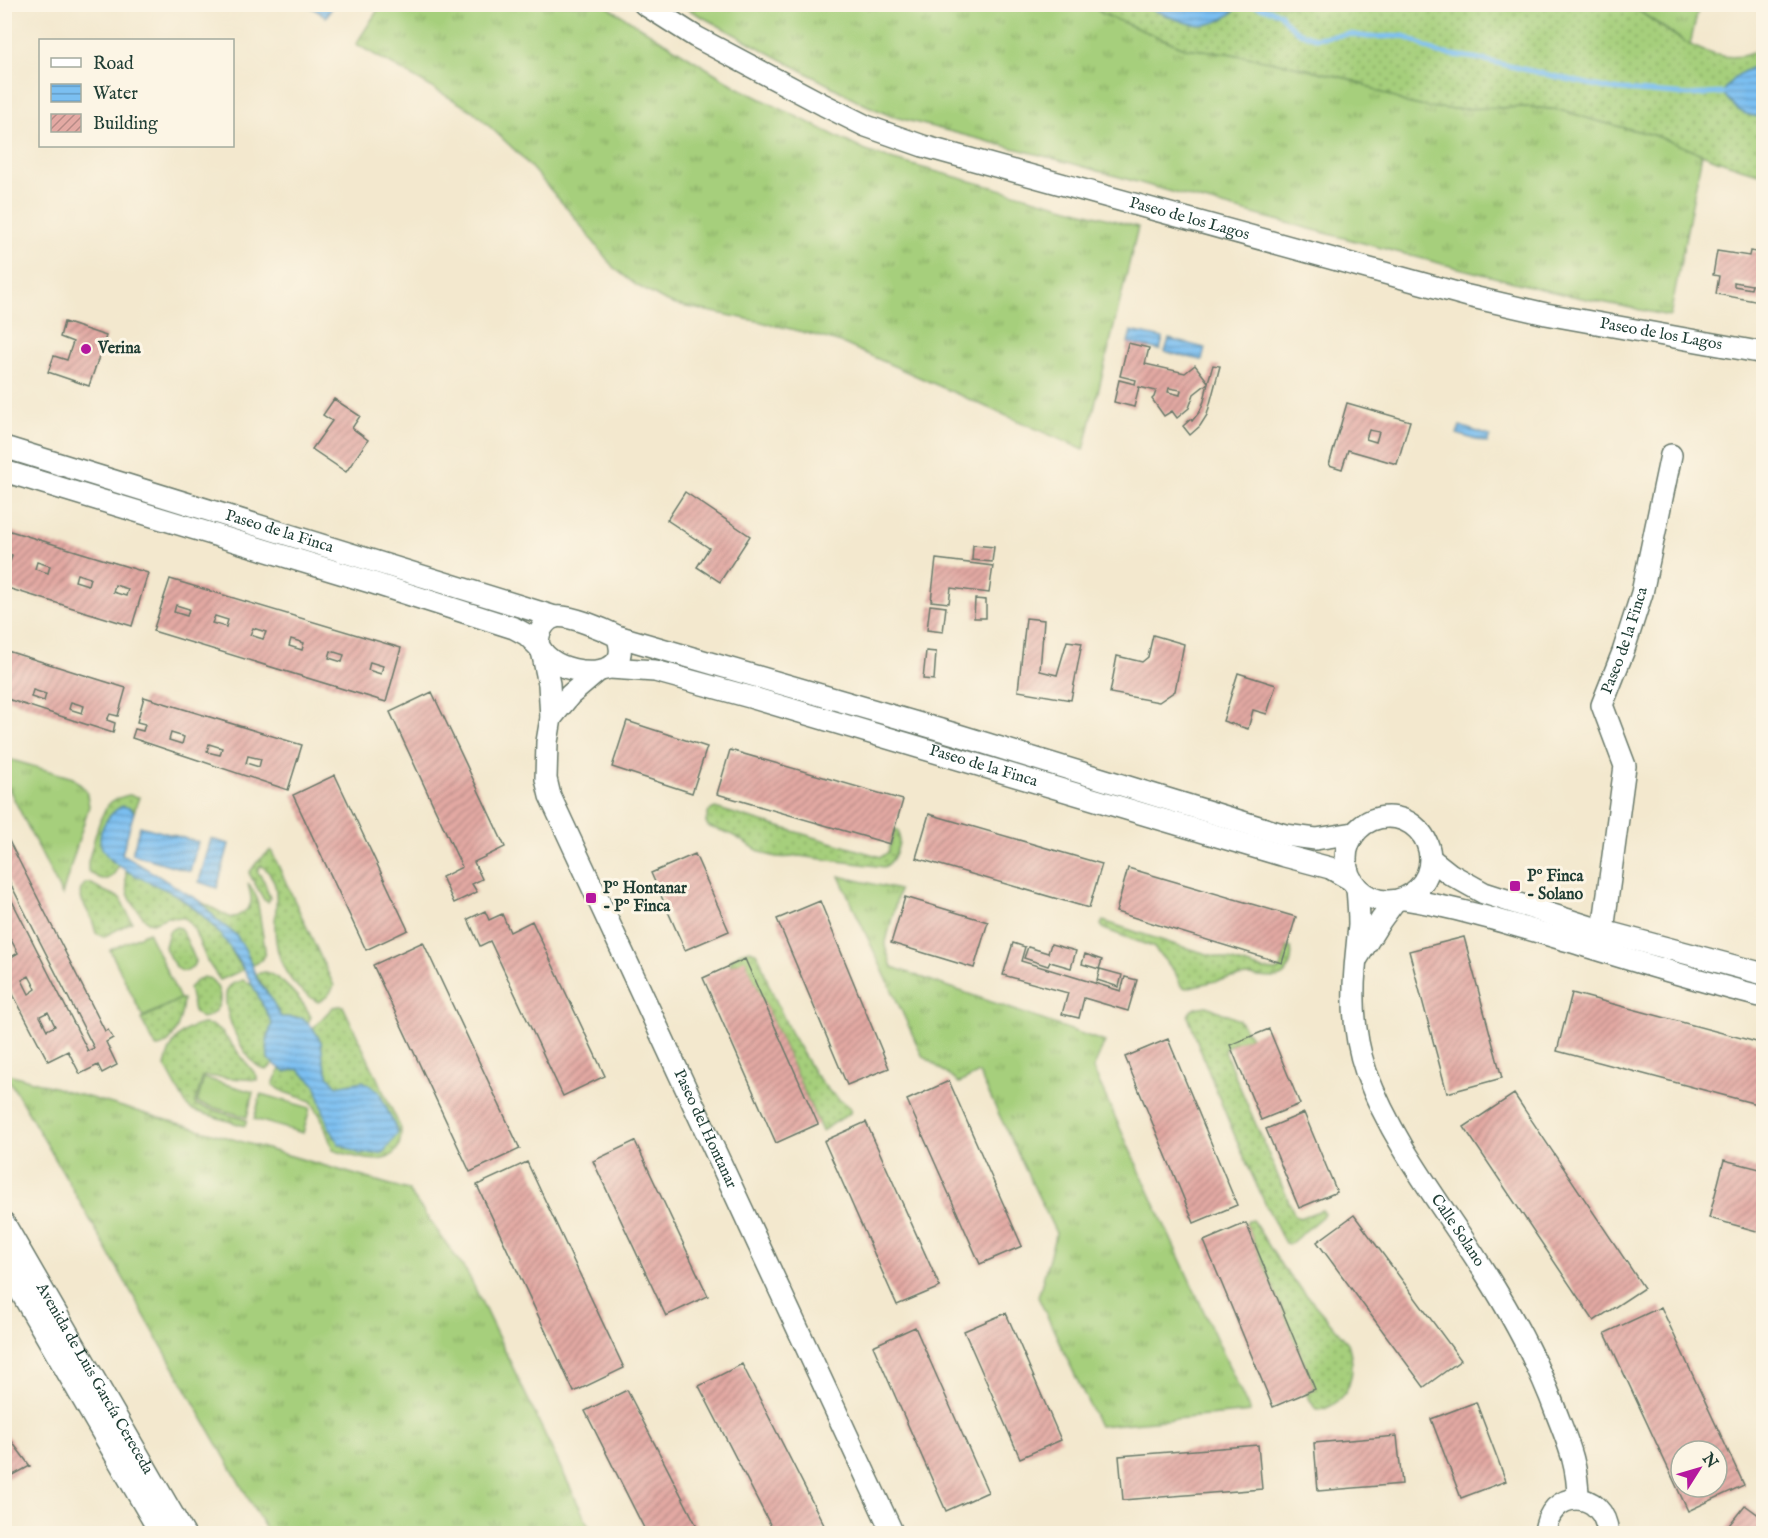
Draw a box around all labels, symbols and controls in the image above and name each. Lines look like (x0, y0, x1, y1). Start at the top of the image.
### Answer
legend (39, 39, 234, 147)
text: Road (93, 53, 134, 76)
text: Water (93, 83, 138, 106)
text: Building (93, 113, 158, 136)
street label: Paseo de los Lagos (1127, 193, 1252, 245)
street label: Paseo de los Lagos (1598, 314, 1724, 355)
place label: Verina (97, 339, 142, 359)
marker: Verina (79, 342, 93, 356)
street label: Paseo de la Finca (223, 506, 336, 558)
street label: Paseo de la Finca (1597, 586, 1653, 697)
street label: Paseo de la Finca (927, 741, 1040, 792)
place label: Pº Finca - Solano (1527, 867, 1584, 905)
place label: Pº Hontanar - Pº Finca (603, 879, 687, 917)
marker: Pº Finca - Solano (1508, 879, 1522, 893)
marker: Pº Hontanar - Pº Finca (584, 891, 598, 905)
street label: Paseo del Hontanar (669, 1066, 741, 1192)
street label: Calle Solano (1426, 1191, 1489, 1271)
street label: Avenida de Luis García Cereceda (30, 1279, 157, 1478)
north arrow (1669, 1439, 1729, 1499)
text: N (1697, 1449, 1722, 1473)

